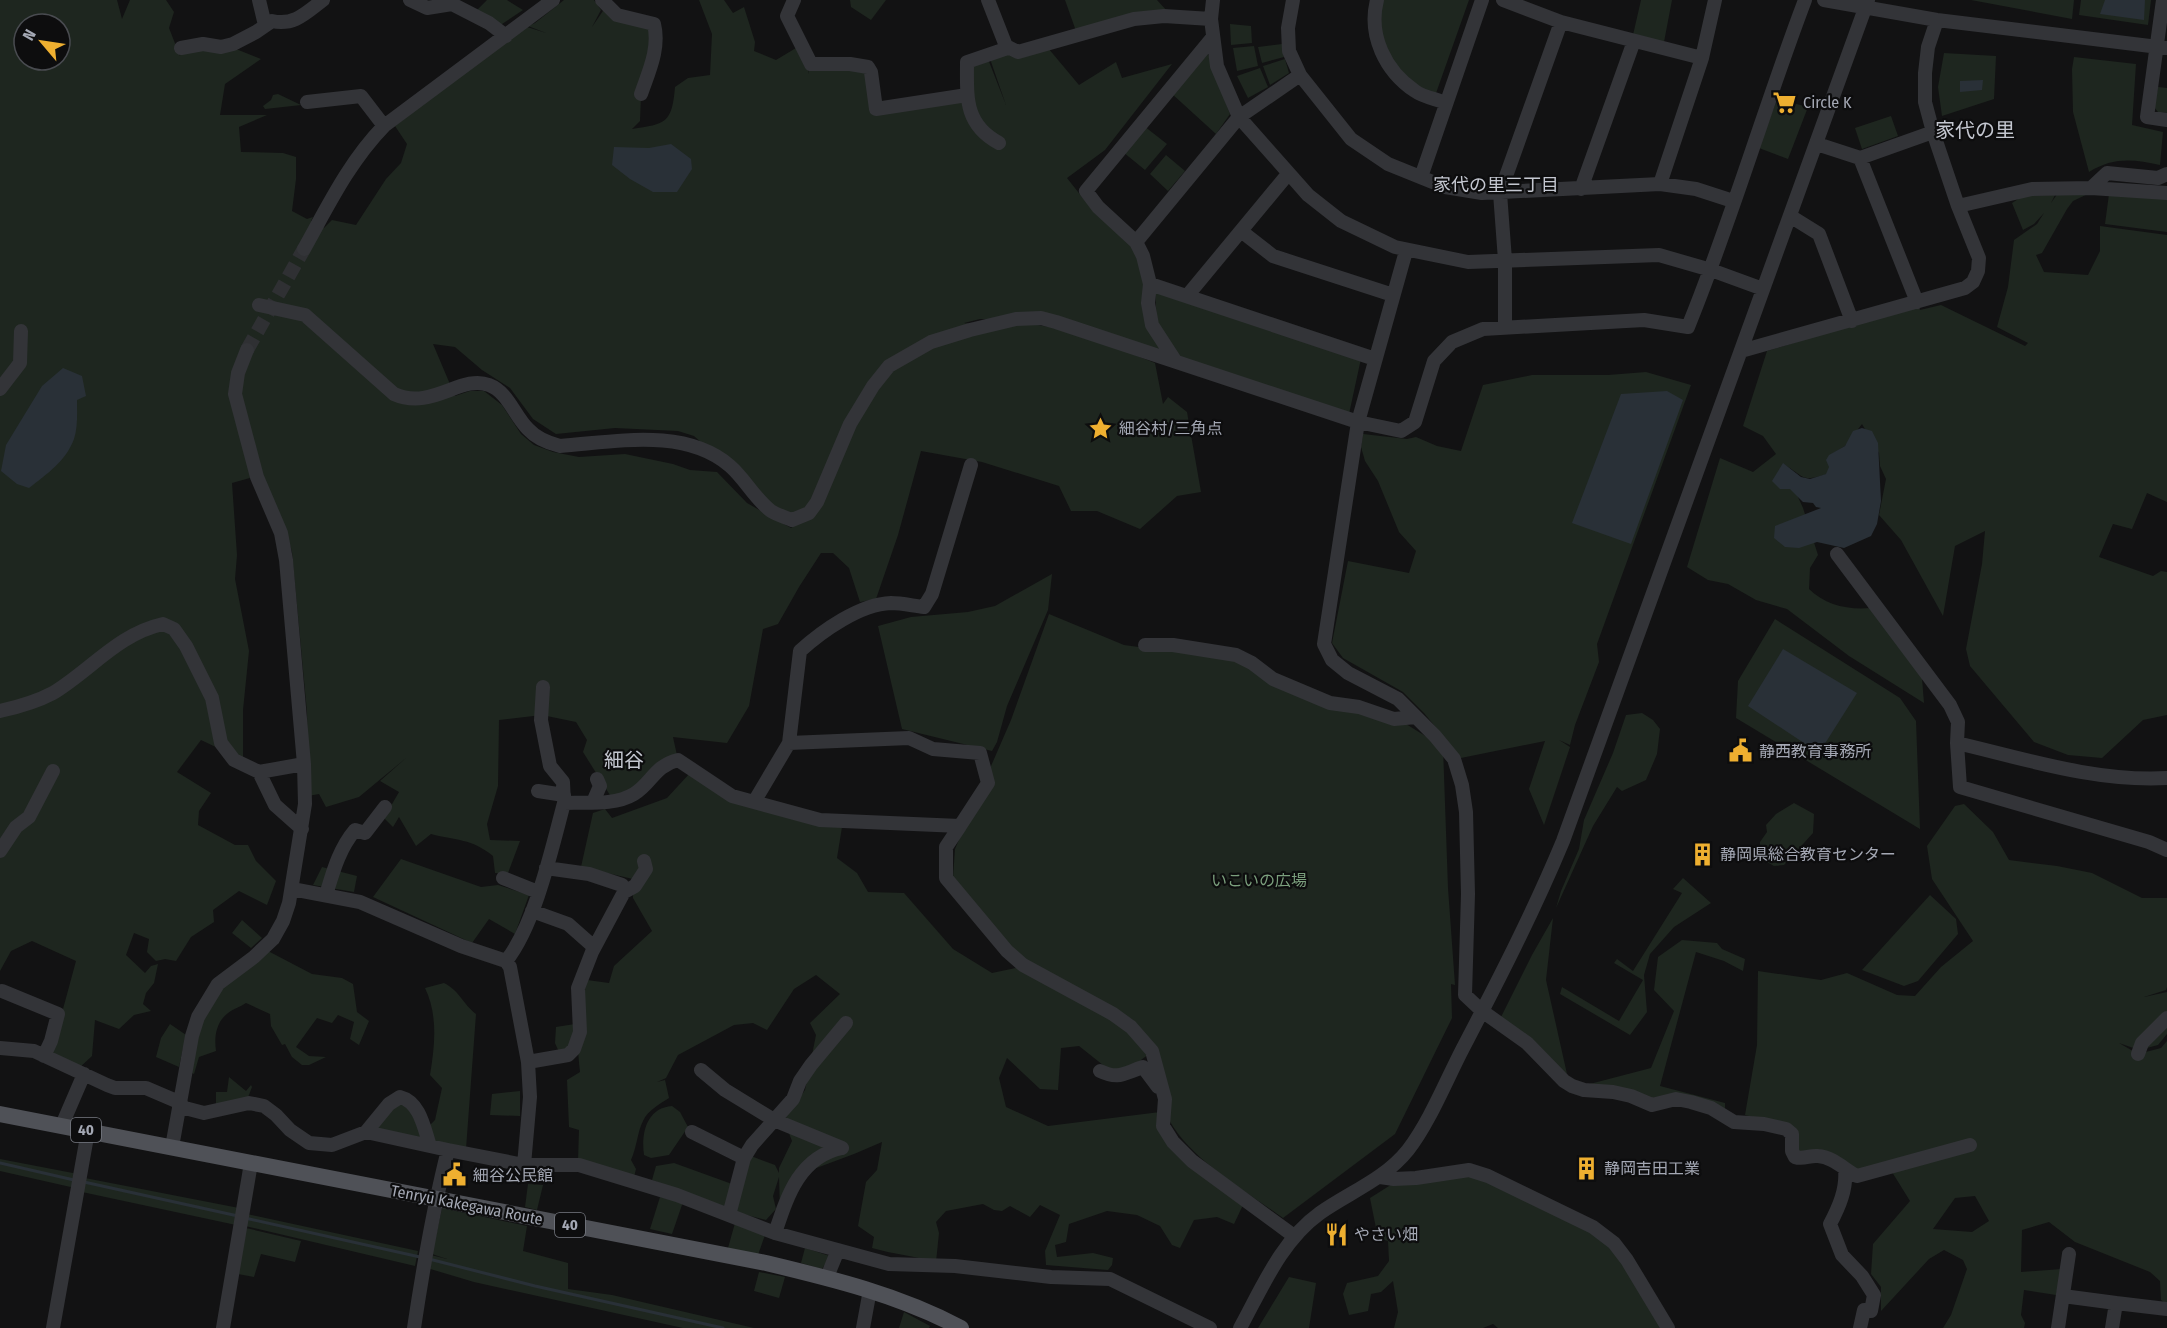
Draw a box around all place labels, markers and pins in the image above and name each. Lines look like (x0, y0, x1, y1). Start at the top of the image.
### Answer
supermarket icon: Circle K (1772, 89, 1798, 115)
place label: Circle K (1803, 93, 1852, 112)
place icon: 細谷村/三角点 (1088, 415, 1114, 441)
place label: 細谷村/三角点 (1119, 419, 1223, 438)
public building icon: 静西教育事務所 (1728, 738, 1754, 764)
place label: 静西教育事務所 (1759, 742, 1871, 761)
building icon: 静岡県総合教育センター (1689, 841, 1715, 867)
place label: 静岡県総合教育センター (1720, 845, 1896, 864)
building icon: 静岡吉田工業 (1573, 1155, 1599, 1181)
place label: 静岡吉田工業 (1604, 1159, 1700, 1178)
public building icon: 細谷公民館 (442, 1162, 468, 1188)
place label: 細谷公民館 (473, 1166, 553, 1185)
restaurant icon: やさい畑 (1323, 1221, 1349, 1247)
place label: やさい畑 (1354, 1225, 1418, 1244)

